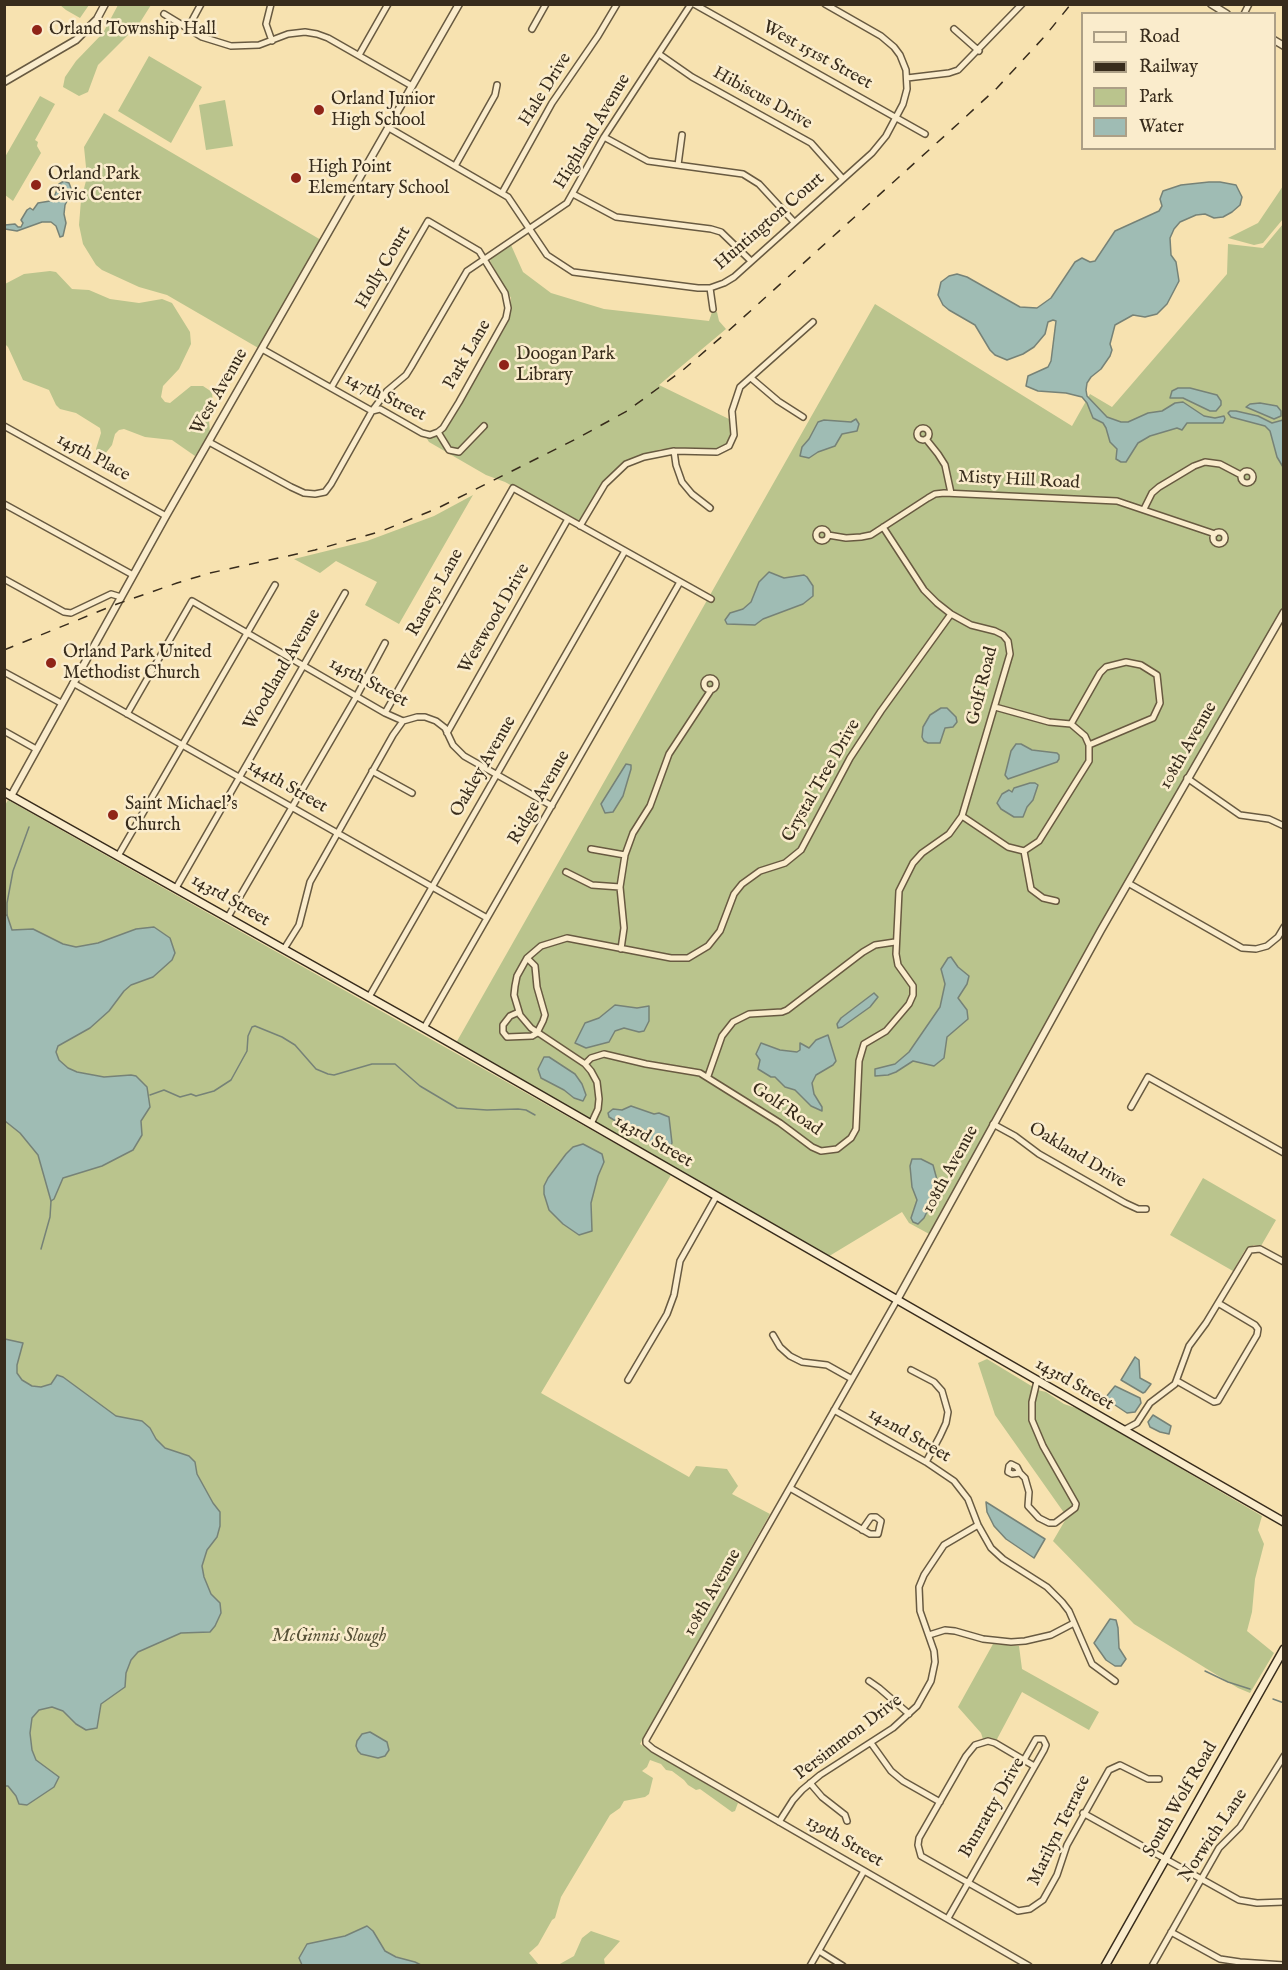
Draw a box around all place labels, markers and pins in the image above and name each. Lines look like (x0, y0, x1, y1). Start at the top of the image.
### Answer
place label: Orland Township Hall (49, 19, 216, 41)
marker: Orland Township Hall (30, 23, 44, 37)
place label: Orland Junior High School (331, 89, 435, 132)
marker: Orland Junior High School (312, 103, 326, 117)
place label: High Point Elementary School (308, 157, 449, 200)
place label: Orland Park Civic Center (48, 164, 142, 207)
marker: High Point Elementary School (289, 171, 303, 185)
marker: Orland Park Civic Center (29, 178, 43, 192)
place label: Doogan Park Library (516, 344, 615, 386)
marker: Doogan Park Library (497, 358, 511, 372)
place label: Orland Park United Methodist Church (63, 642, 212, 684)
marker: Orland Park United Methodist Church (44, 656, 58, 670)
place label: Saint Michael's Church (125, 794, 238, 836)
marker: Saint Michael's Church (106, 808, 120, 822)

